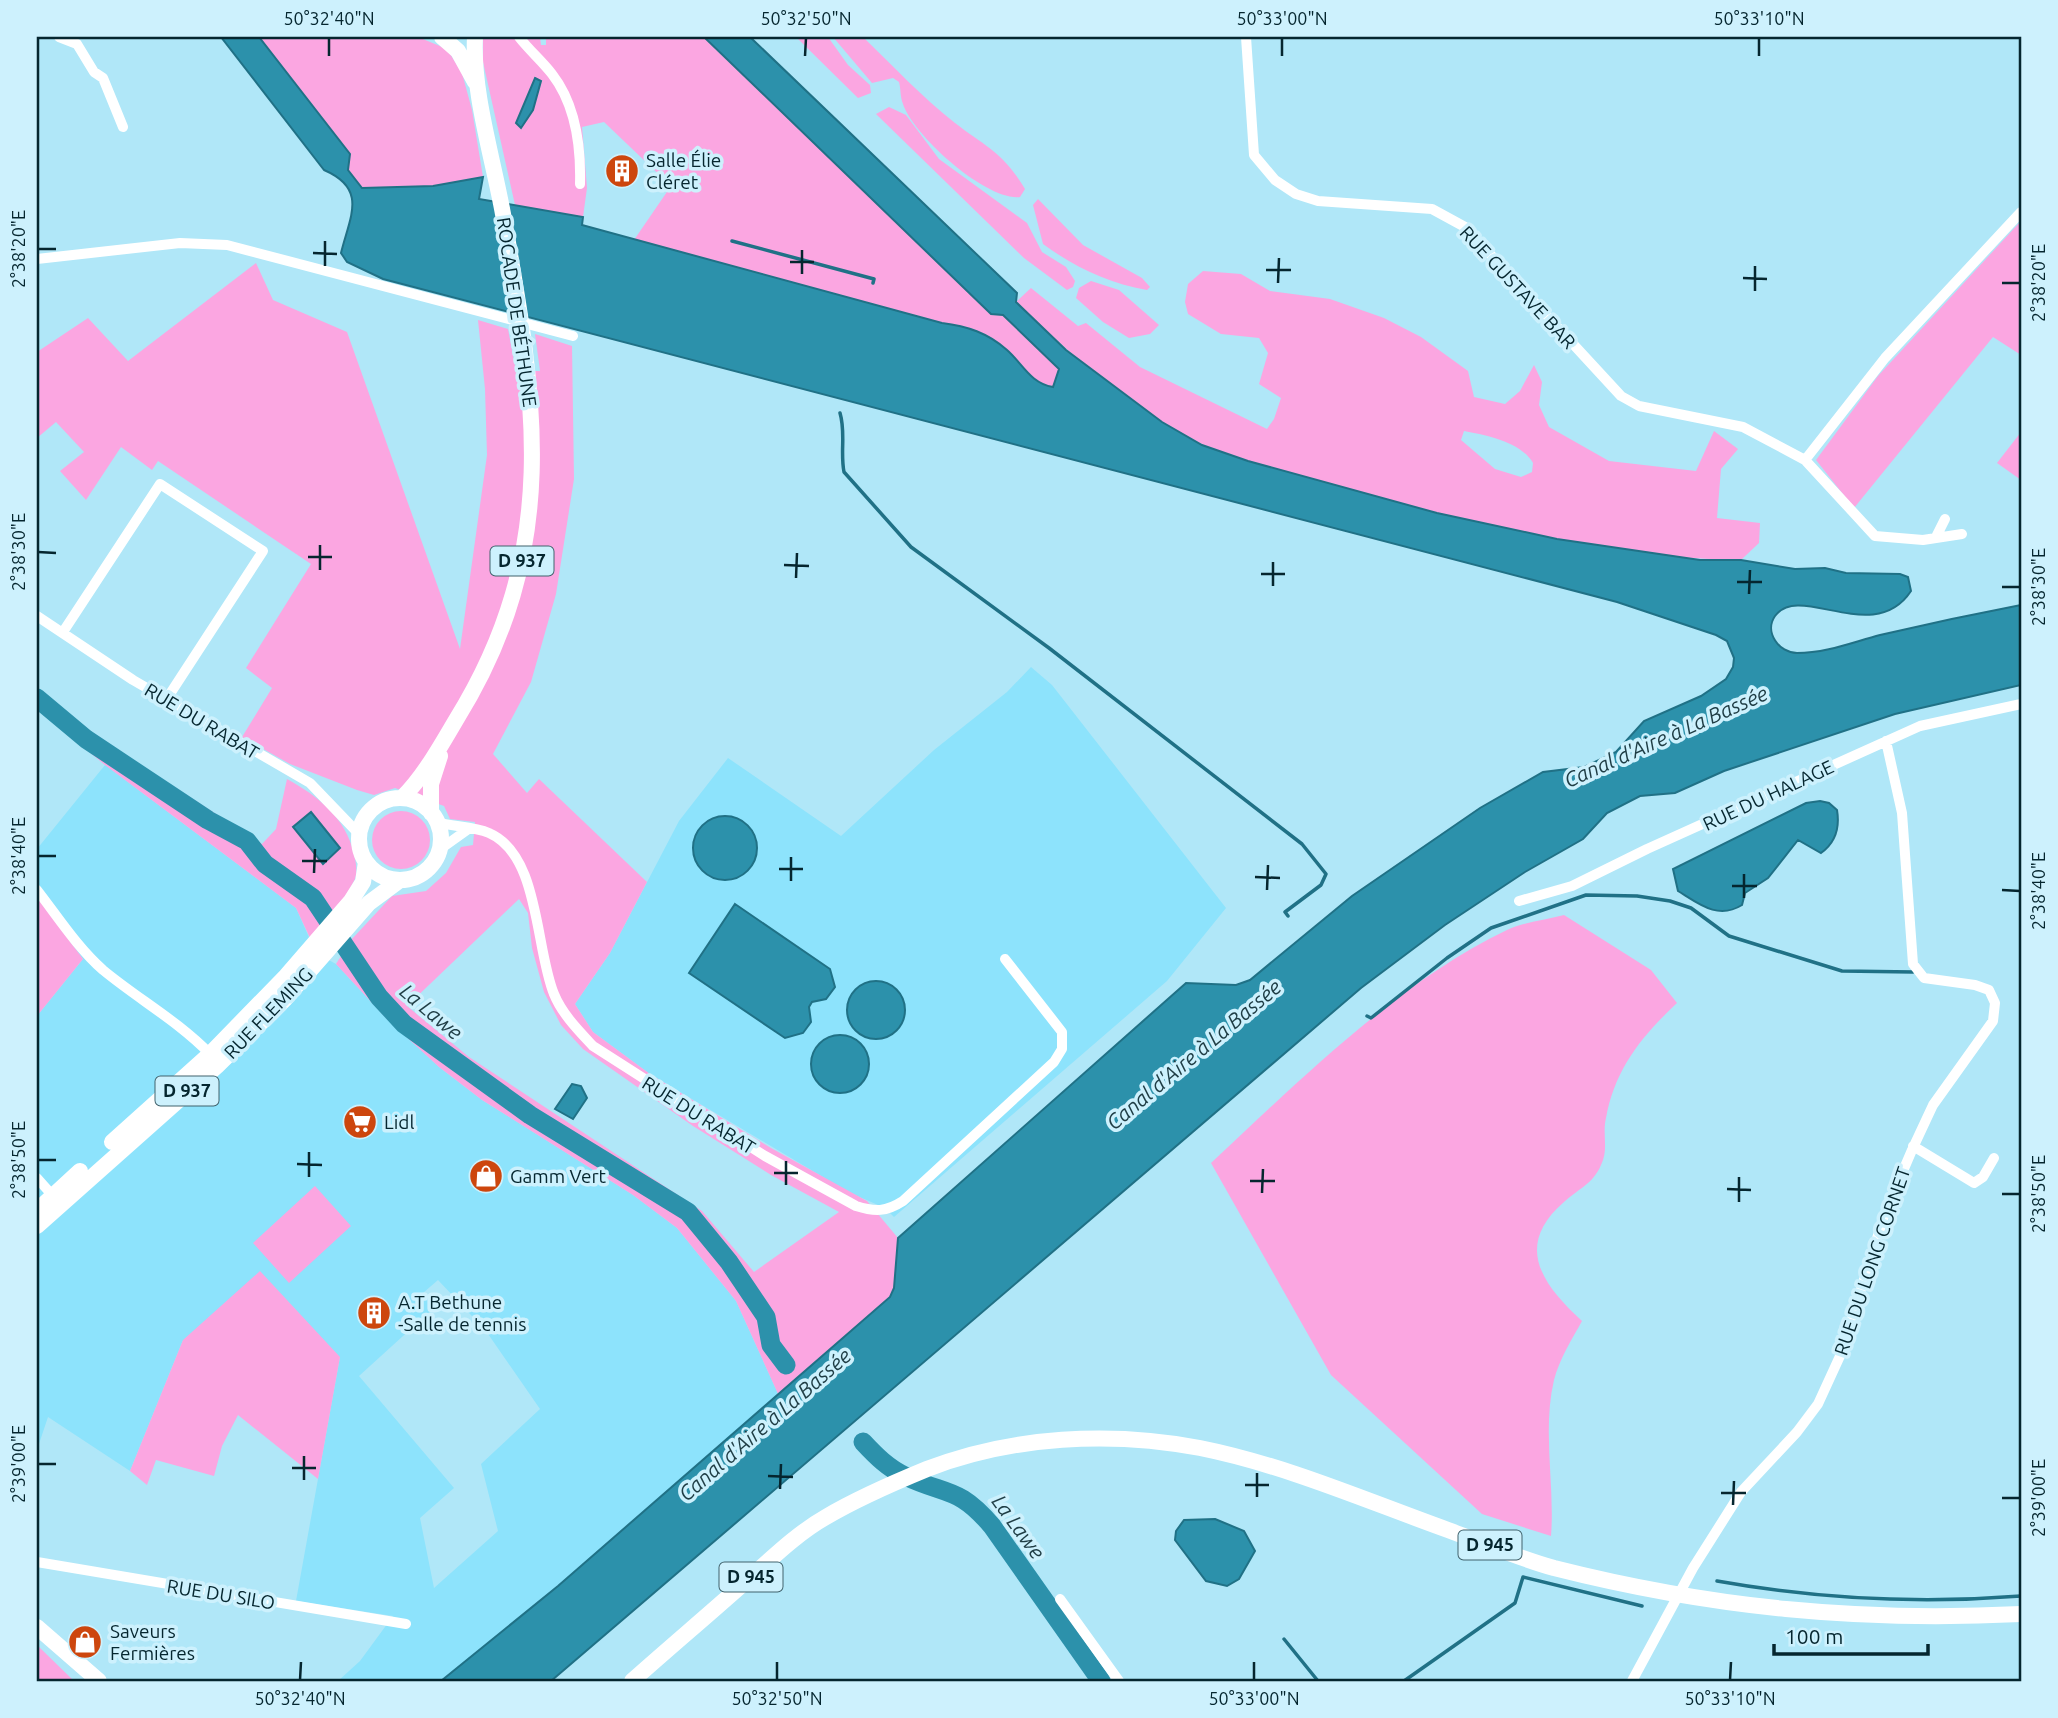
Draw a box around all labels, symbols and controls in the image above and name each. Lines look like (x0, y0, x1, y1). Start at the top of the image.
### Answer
text: 50°32'40"N (283, 8, 375, 28)
text: 50°32'50"N (760, 8, 852, 28)
text: 50°33'00"N (1236, 8, 1328, 28)
text: 50°33'10"N (1713, 8, 1805, 28)
place label: Salle Élie Cléret (646, 149, 721, 193)
building icon: Salle Élie Cléret (603, 152, 641, 190)
text: 2°38'20"E (8, 210, 28, 288)
street label: ROCADE DE BÉTHUNE (493, 216, 541, 408)
street label: RUE GUSTAVE BAR (1456, 221, 1581, 353)
text: 2°38'20"E (2028, 244, 2048, 322)
text: 2°38'30"E (8, 513, 28, 591)
road number: D 937 (490, 546, 554, 576)
text: 2°38'30"E (2028, 548, 2048, 626)
street label: RUE DU RABAT (141, 678, 263, 764)
water label: Canal d'Aire à La Bassée (1560, 680, 1771, 792)
street label: RUE DU HALAGE (1699, 755, 1837, 835)
text: 2°38'40"E (8, 817, 28, 895)
text: 2°38'40"E (2028, 852, 2048, 930)
street label: RUE FLEMING (219, 963, 317, 1063)
water label: Canal d'Aire à La Bassée (1101, 974, 1286, 1134)
water label: La Lawe (396, 978, 468, 1044)
street label: RUE DU RABAT (638, 1071, 760, 1159)
road number: D 937 (156, 1076, 218, 1106)
supermarket icon: Lidl (341, 1103, 379, 1141)
place label: Lidl (384, 1111, 414, 1133)
text: 2°38'50"E (8, 1121, 28, 1199)
text: 2°38'50"E (2028, 1155, 2048, 1233)
shop icon: Gamm Vert (467, 1157, 505, 1195)
street label: RUE DU LONG CORNET (1829, 1164, 1915, 1358)
place label: Gamm Vert (510, 1165, 607, 1187)
place label: A.T Bethune -Salle de tennis (398, 1291, 526, 1335)
building icon: A.T Bethune -Salle de tennis (355, 1294, 393, 1332)
water label: Canal d'Aire à La Bassée (673, 1343, 856, 1506)
text: 2°39'00"E (8, 1425, 28, 1503)
text: 2°39'00"E (2028, 1459, 2048, 1537)
water label: La Lawe (988, 1490, 1050, 1564)
road number: D 945 (1458, 1530, 1522, 1560)
road number: D 945 (720, 1562, 782, 1592)
street label: RUE DU SILO (165, 1575, 277, 1613)
scale bar (1774, 1613, 1928, 1657)
place label: Saveurs Fermières (110, 1620, 195, 1664)
shop icon: Saveurs Fermières (66, 1623, 104, 1661)
text: 100 m (1785, 1624, 1843, 1648)
text: 50°32'40"N (254, 1688, 346, 1708)
text: 50°32'50"N (731, 1688, 823, 1708)
text: 50°33'00"N (1208, 1688, 1300, 1708)
text: 50°33'10"N (1684, 1688, 1776, 1708)

